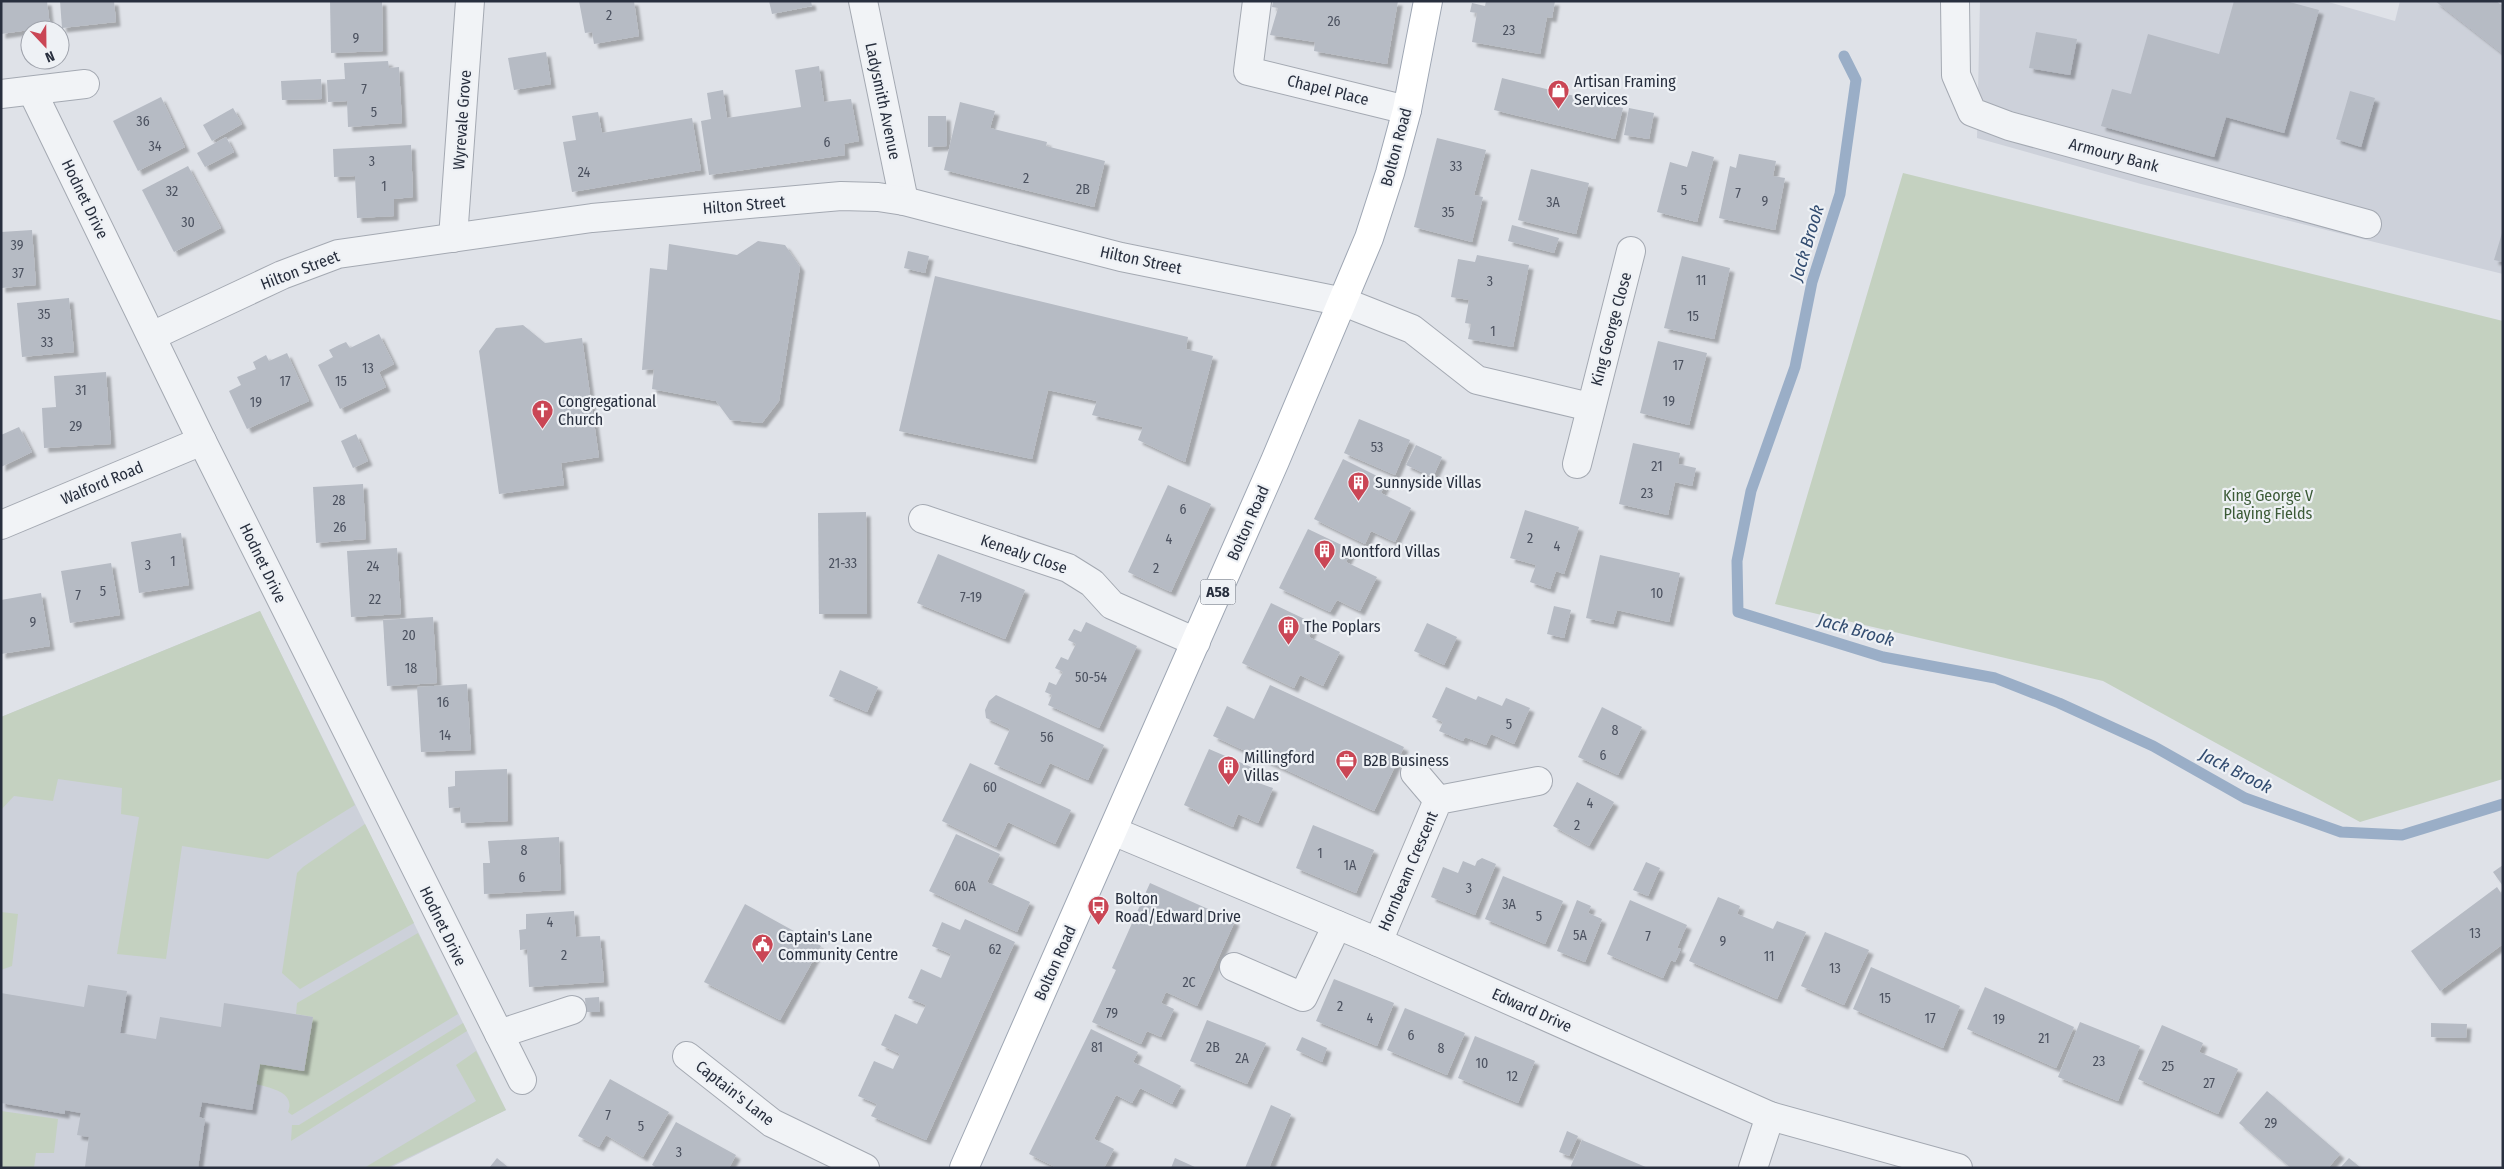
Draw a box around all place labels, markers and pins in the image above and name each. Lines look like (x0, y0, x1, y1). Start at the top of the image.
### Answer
place label: Artisan Framing Services (1574, 72, 1676, 109)
shop icon: Artisan Framing Services (1546, 78, 1570, 109)
place label: Congregational Church (558, 392, 656, 429)
church icon: Congregational Church (530, 398, 554, 429)
building icon: Sunnyside Villas (1347, 470, 1371, 501)
place label: Sunnyside Villas (1375, 473, 1481, 492)
building icon: Montford Villas (1313, 539, 1337, 570)
place label: Montford Villas (1341, 542, 1440, 561)
building icon: The Poplars (1276, 614, 1300, 645)
place label: The Poplars (1304, 617, 1381, 636)
place label: Millingford Villas (1244, 748, 1315, 785)
office icon: B2B Business (1335, 748, 1359, 779)
place label: B2B Business (1363, 751, 1449, 770)
building icon: Millingford Villas (1216, 754, 1240, 785)
place label: Bolton Road/Edward Drive (1115, 889, 1241, 926)
bus stop icon: Bolton Road/Edward Drive (1087, 895, 1111, 926)
place label: Captain's Lane Community Centre (778, 927, 898, 964)
public building icon: Captain's Lane Community Centre (750, 933, 774, 964)

